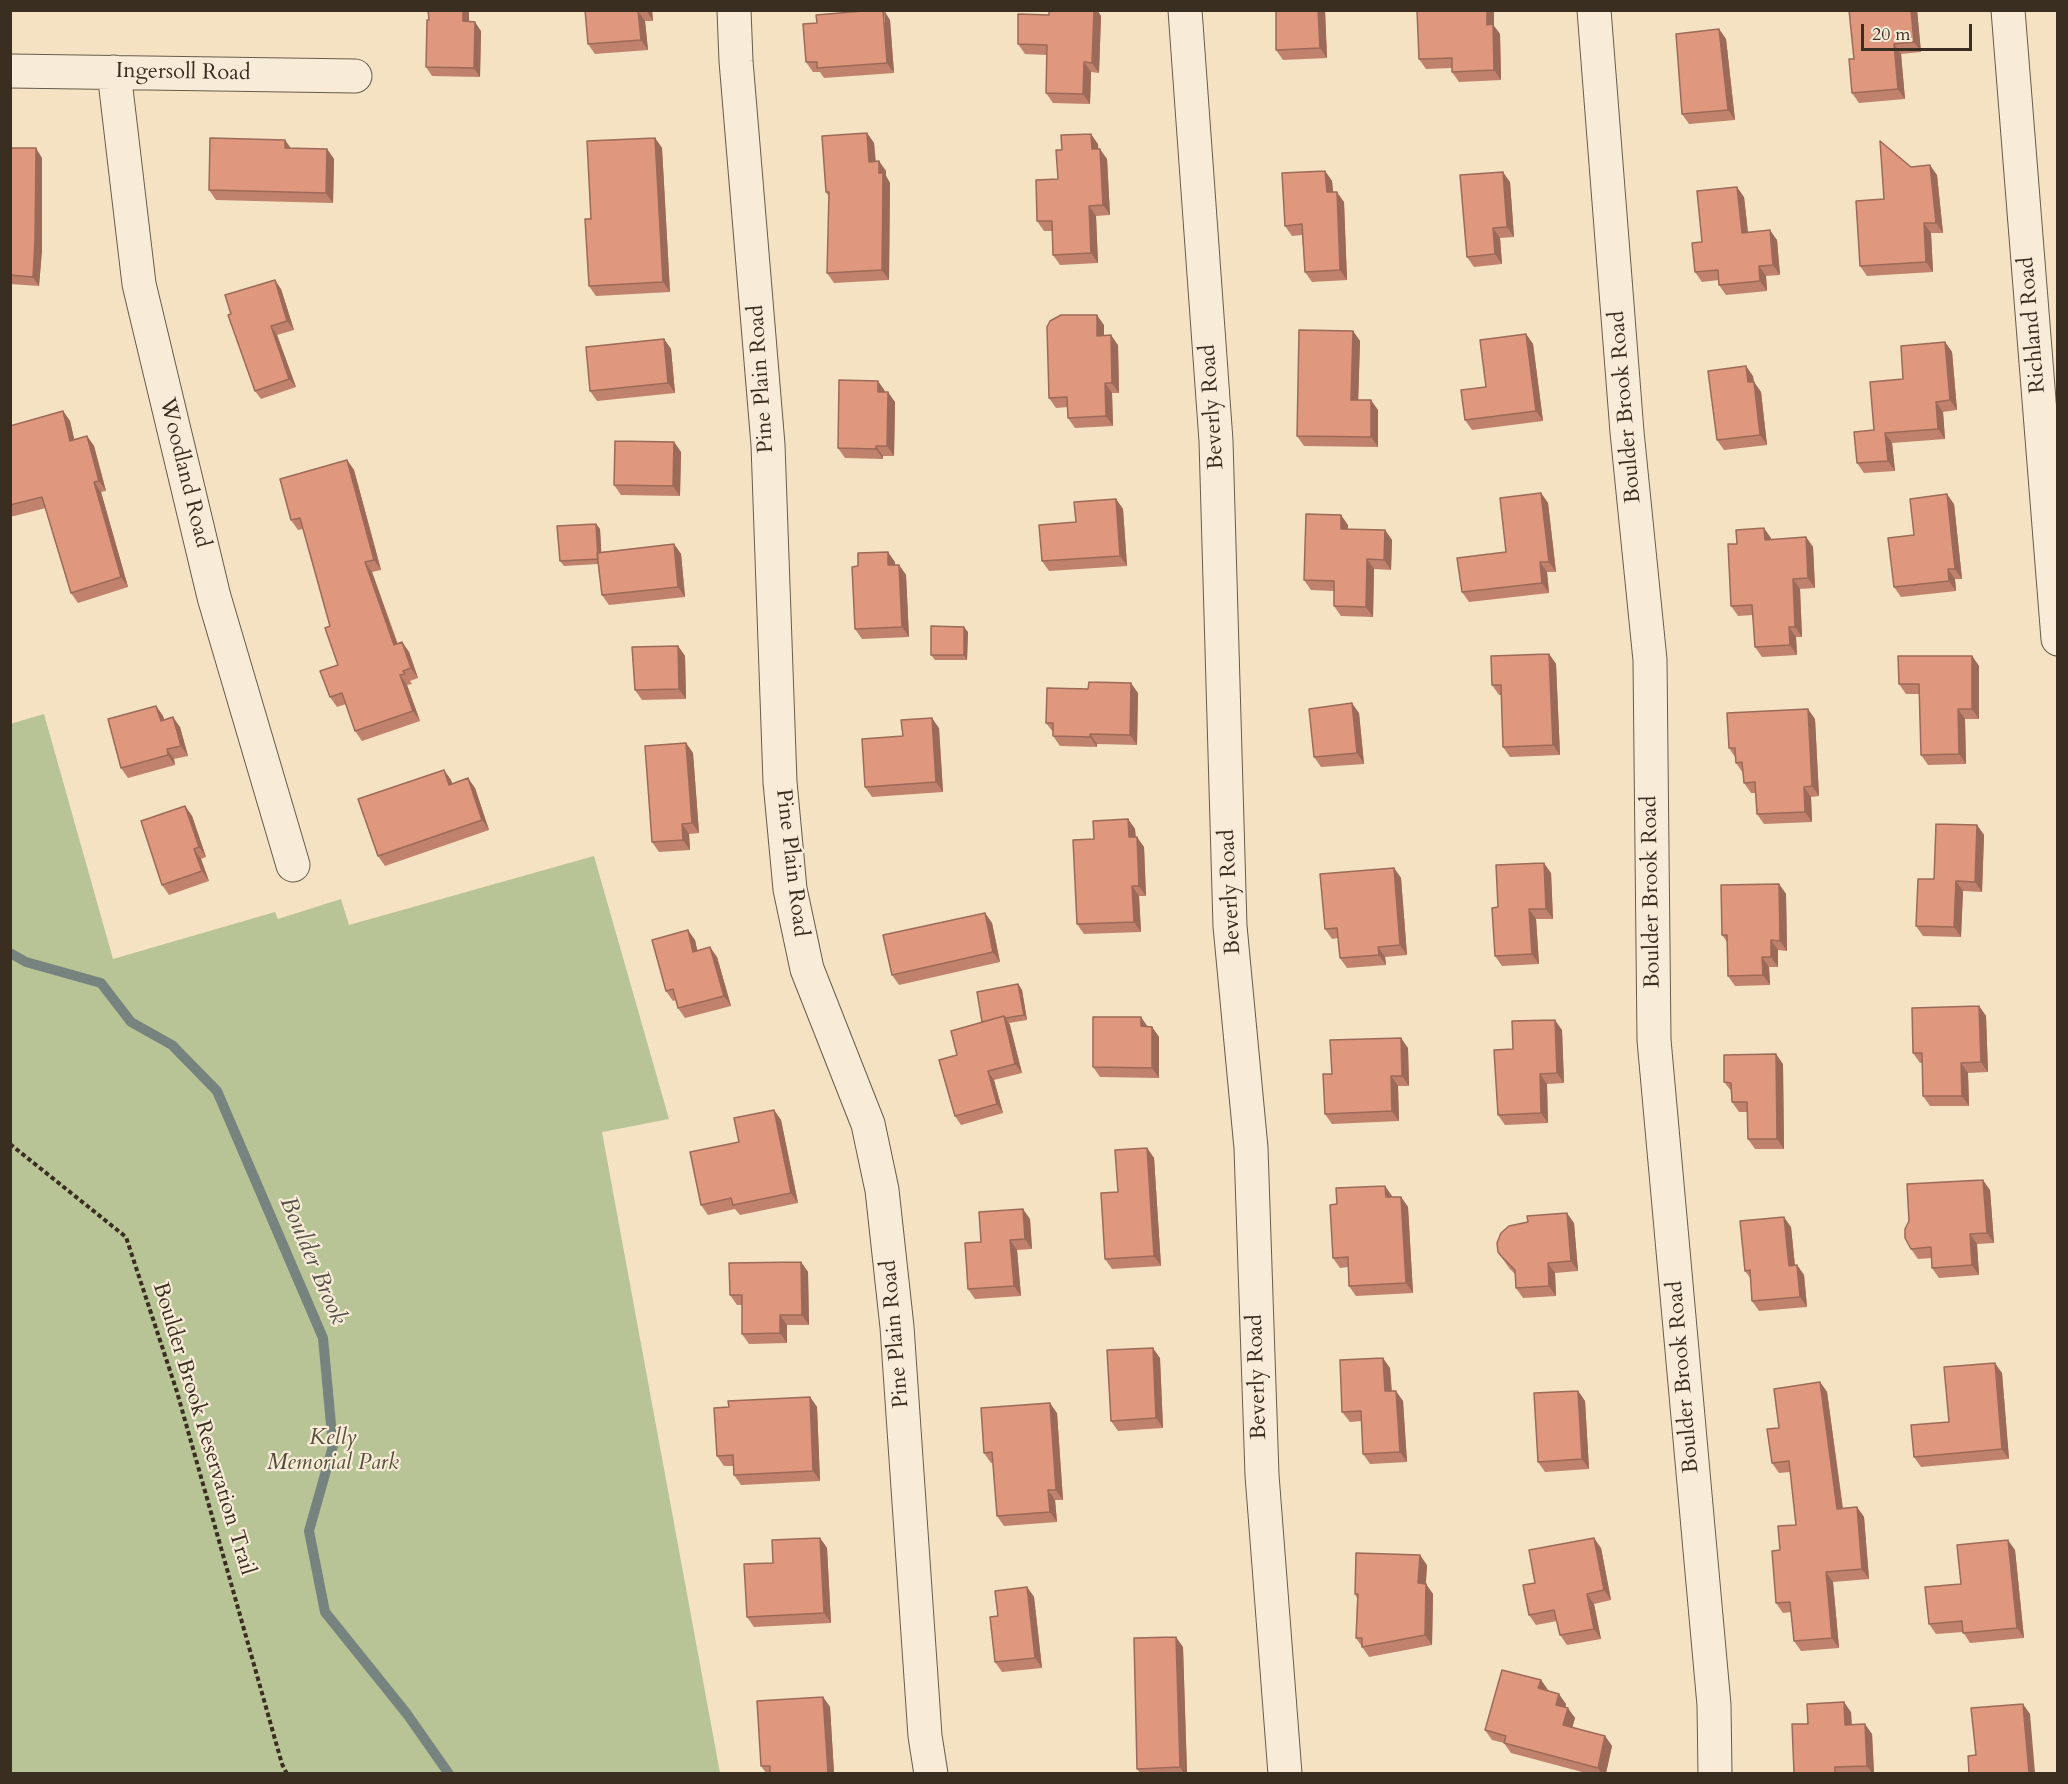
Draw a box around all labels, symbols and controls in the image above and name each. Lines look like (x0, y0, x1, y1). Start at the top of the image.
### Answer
scale bar (1864, 12, 1975, 50)
text: 20 m (1872, 22, 1911, 47)
street label: Ingersoll Road (115, 59, 251, 87)
street label: Richland Road (2014, 256, 2052, 394)
street label: Pine Plain Road (744, 304, 780, 454)
street label: Boulder Brook Road (1604, 310, 1648, 504)
street label: Beverly Road (1195, 343, 1231, 471)
street label: Woodland Road (153, 395, 215, 551)
street label: Pine Plain Road (769, 788, 813, 938)
street label: Boulder Brook Road (1637, 795, 1667, 989)
street label: Beverly Road (1215, 829, 1247, 955)
water label: Boulder Brook (272, 1193, 352, 1329)
street label: Pine Plain Road (876, 1259, 916, 1409)
street label: Boulder Brook Reservation Trail (146, 1279, 260, 1579)
street label: Boulder Brook Road (1662, 1280, 1706, 1474)
street label: Beverly Road (1243, 1314, 1273, 1440)
park label: Kelly Memorial Park (267, 1426, 399, 1478)

